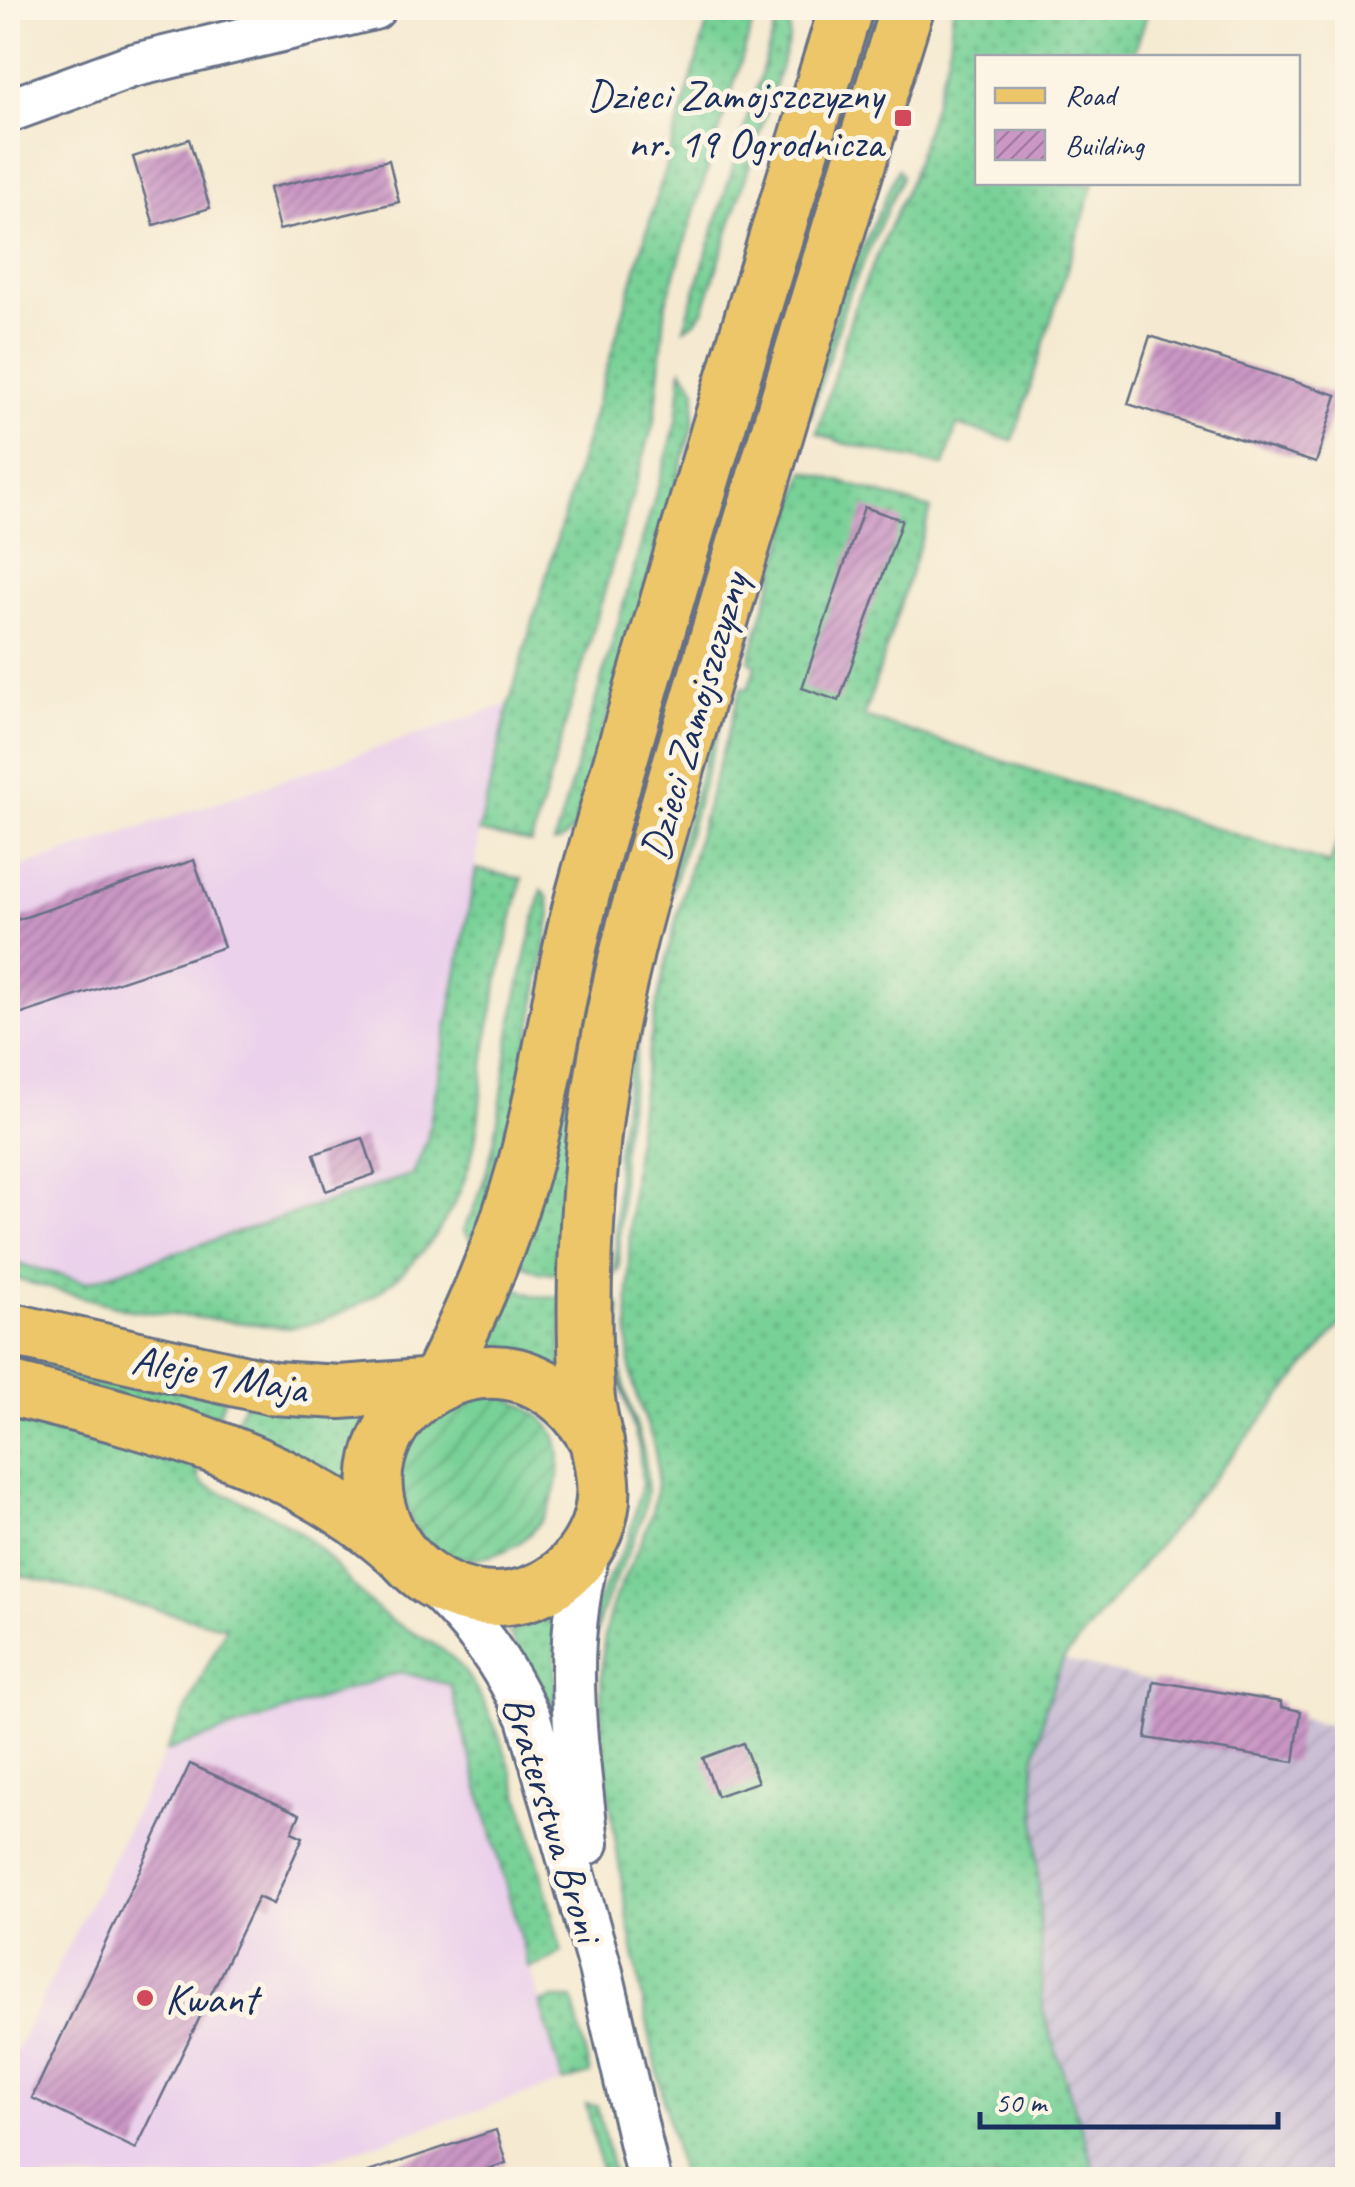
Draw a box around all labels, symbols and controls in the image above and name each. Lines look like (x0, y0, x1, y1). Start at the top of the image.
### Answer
legend (975, 55, 1300, 185)
place label: Dzieci Zamojszczyzny nr. 19 Ogrodnicza (587, 69, 887, 170)
text: Road (1065, 76, 1119, 114)
marker: Dzieci Zamojszczyzny nr. 19 Ogrodnicza (892, 107, 914, 129)
text: Building (1065, 126, 1145, 164)
street label: Dzieci Zamojszczyzny (628, 563, 762, 866)
street label: Aleje 1 Maja (128, 1333, 315, 1417)
street label: Braterstwa Broni (490, 1689, 616, 1952)
place label: Kwant (165, 1973, 262, 2026)
marker: Kwant (134, 1987, 156, 2009)
scale bar (980, 2067, 1278, 2129)
text: 50 m (995, 2083, 1048, 2121)

